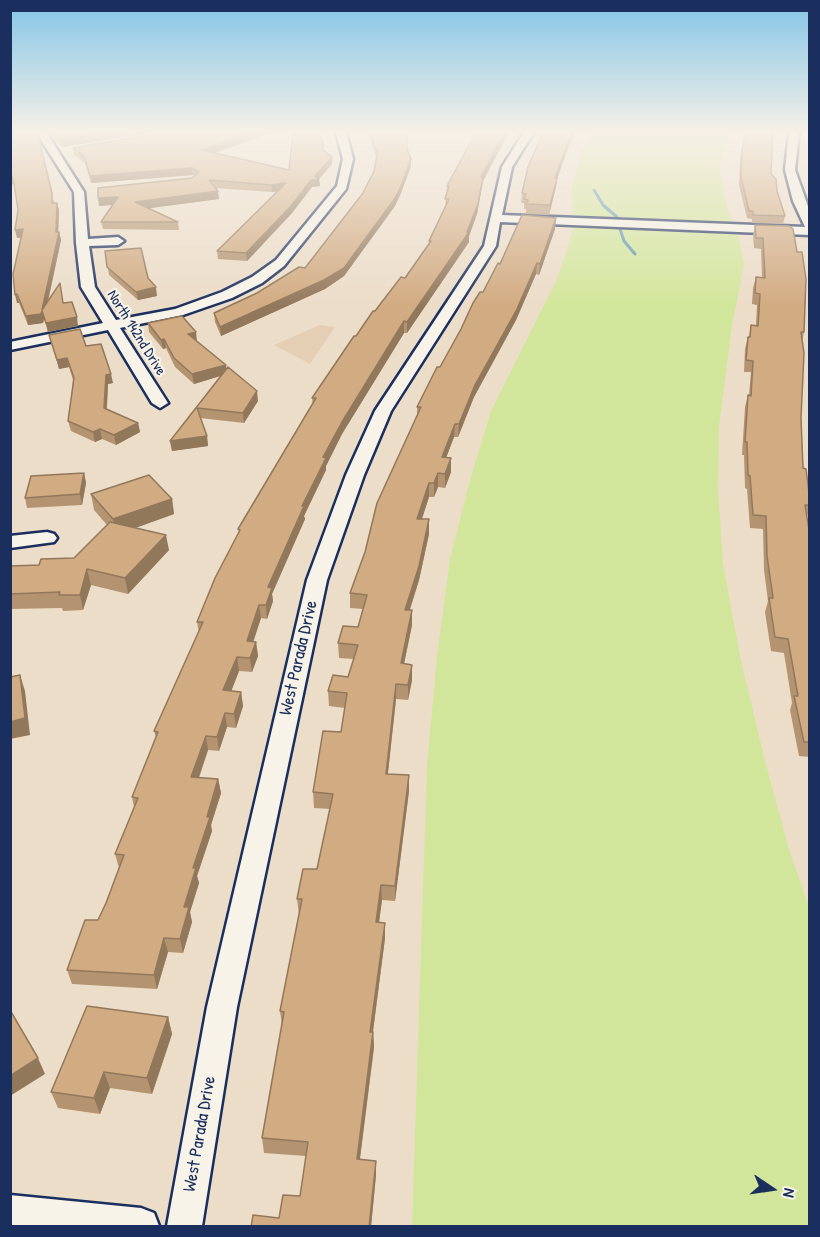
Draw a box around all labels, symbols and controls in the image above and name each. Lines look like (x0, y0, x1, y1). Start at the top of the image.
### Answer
street label: North 142nd Drive (103, 287, 169, 379)
street label: West Parada Drive (275, 598, 323, 718)
street label: West Parada Drive (179, 1074, 221, 1194)
north arrow (742, 1159, 802, 1219)
text: N (778, 1186, 801, 1200)

